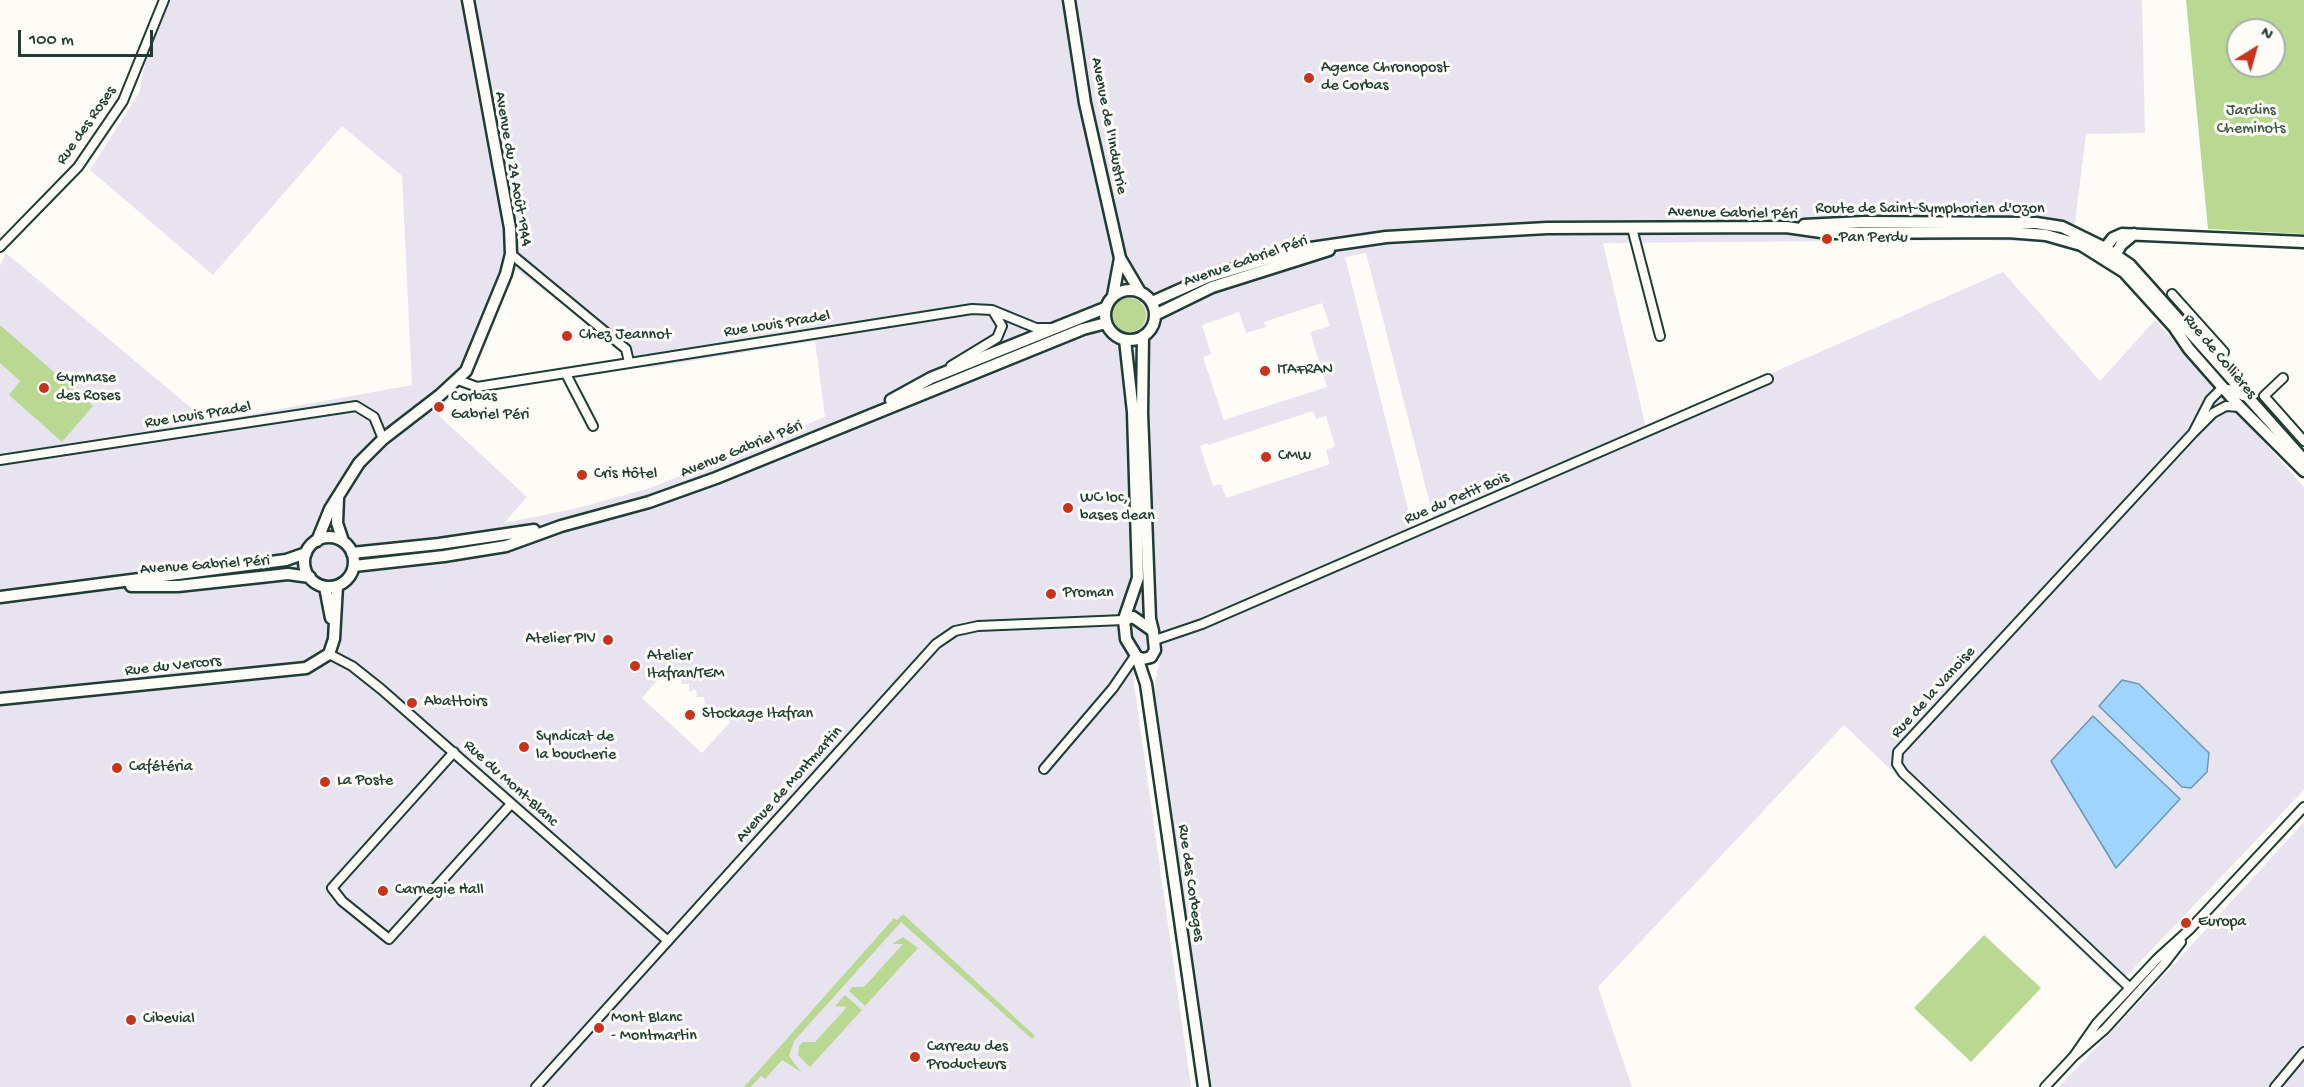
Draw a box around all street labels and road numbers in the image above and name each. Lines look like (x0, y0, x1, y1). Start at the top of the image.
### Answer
street label: Avenue de l'Industrie (1085, 56, 1131, 196)
street label: Rue des Roses (53, 83, 121, 169)
street label: Avenue du 24 Août 1944 (489, 90, 535, 248)
street label: Route de Saint-Symphorien d'Ozon (1815, 200, 2045, 220)
street label: Avenue Gabriel Péri (1668, 203, 1798, 225)
street label: Avenue Gabriel Péri (1181, 232, 1311, 292)
street label: Rue Louis Pradel (723, 307, 831, 343)
street label: Rue de Collières (2178, 311, 2260, 403)
street label: Rue Louis Pradel (144, 398, 252, 434)
street label: Avenue Gabriel Péri (678, 417, 806, 483)
street label: Rue du Petit Bois (1402, 468, 1512, 530)
street label: Avenue Gabriel Péri (139, 552, 271, 580)
street label: Rue de la Vanoise (1888, 643, 1980, 743)
street label: Rue du Vercors (124, 652, 222, 682)
street label: Avenue de Montmartin (733, 723, 847, 847)
street label: Rue du Mont-Blanc (459, 736, 561, 832)
street label: Rue des Corbeges (1172, 823, 1208, 943)

